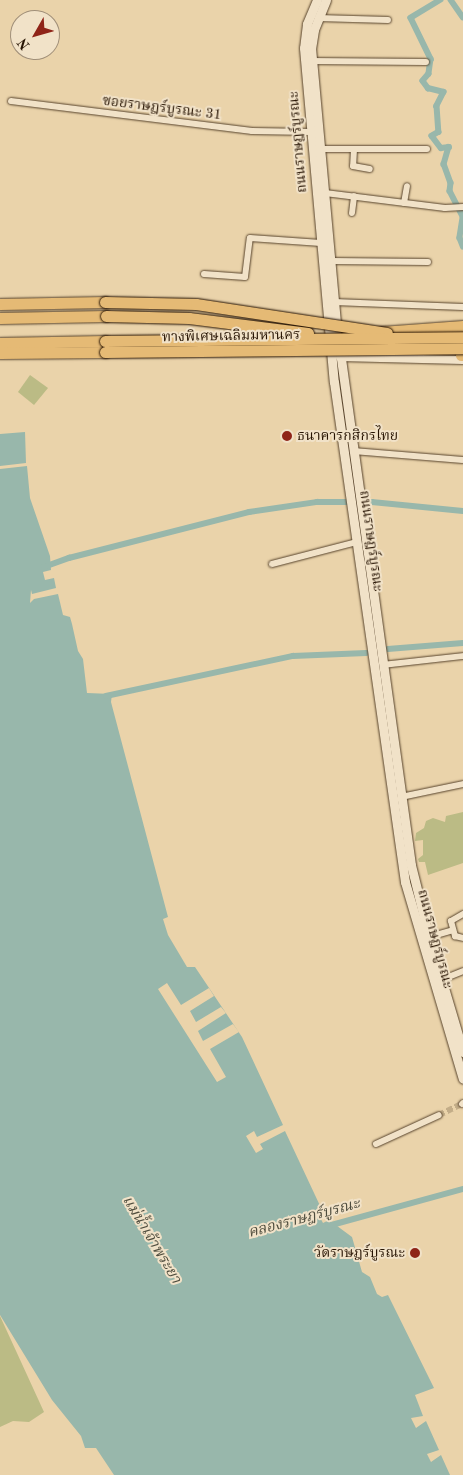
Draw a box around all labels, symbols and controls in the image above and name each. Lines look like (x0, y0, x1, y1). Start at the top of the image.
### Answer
north arrow (10, 10, 60, 60)
text: N (15, 35, 33, 52)
street label: ถนนราษฎร์บูรณะ (285, 91, 311, 193)
street label: ซอยราษฎร์บูรณะ 31 (101, 92, 223, 124)
street label: ทางพิเศษเฉลิมมหานคร (162, 326, 300, 346)
place label: ธนาคารกสิกรไทย (297, 428, 398, 444)
marker: ธนาคารกสิกรไทย (281, 430, 293, 442)
street label: ถนนราษฎร์บูรณะ (356, 489, 386, 593)
street label: ถนนราษฎร์บูรณะ (414, 888, 456, 990)
water label: แม่น้ำเจ้าพระยา (118, 1193, 184, 1287)
water label: คลองราษฎร์บูรณะ (246, 1195, 362, 1243)
place label: วัดราษฎร์บูรณะ (314, 1245, 405, 1261)
marker: วัดราษฎร์บูรณะ (409, 1247, 421, 1259)

